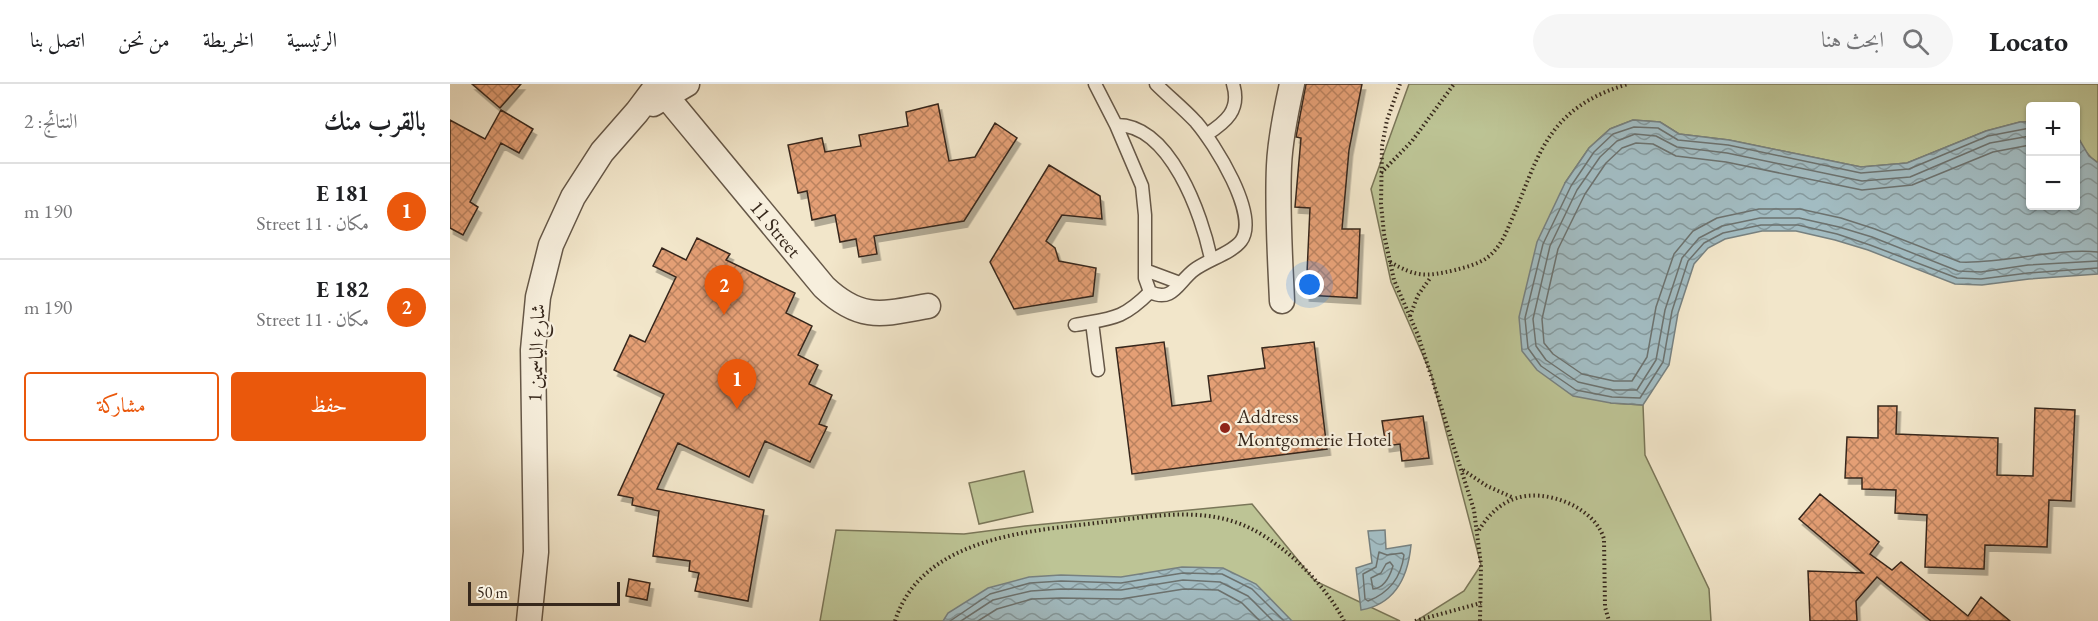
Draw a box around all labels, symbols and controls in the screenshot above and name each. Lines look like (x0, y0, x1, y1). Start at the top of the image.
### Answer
search box (1533, 14, 1953, 68)
text: Locato (1989, 23, 2068, 59)
text: ابحث هنا (1821, 25, 1884, 54)
icon: search (1899, 25, 1932, 58)
text: اتصل بنا (30, 26, 85, 53)
text: من نحن (118, 26, 170, 53)
text: الخريطة (203, 26, 254, 53)
text: الرئيسية (287, 26, 337, 53)
map controls (2026, 102, 2080, 210)
button: + (2026, 102, 2080, 156)
text: بالقرب منك (324, 104, 426, 138)
text: النتائج: 2 (24, 108, 78, 134)
button: − (2026, 156, 2080, 210)
text: E 181 (316, 179, 369, 208)
street label: 11 Street (744, 195, 808, 264)
text: 190 m (24, 198, 72, 224)
text: 1 (401, 198, 412, 224)
text: مكان · 11 Street (256, 210, 369, 236)
pin: 2 (704, 266, 744, 315)
your location (1295, 270, 1324, 299)
text: E 182 (316, 275, 369, 304)
text: 190 m (24, 294, 72, 320)
text: 2 (401, 294, 412, 320)
street label: شارع الياسمين 1 (521, 303, 556, 403)
text: مكان · 11 Street (256, 306, 369, 332)
pin: 1 (718, 360, 756, 409)
button: مشاركة (24, 372, 219, 441)
button: حفظ (231, 372, 426, 441)
place label: Address Montgomerie Hotel (1236, 403, 1392, 452)
marker: Address Montgomerie Hotel (1218, 421, 1232, 435)
scale bar (468, 579, 620, 606)
text: 50 m (477, 582, 508, 603)

